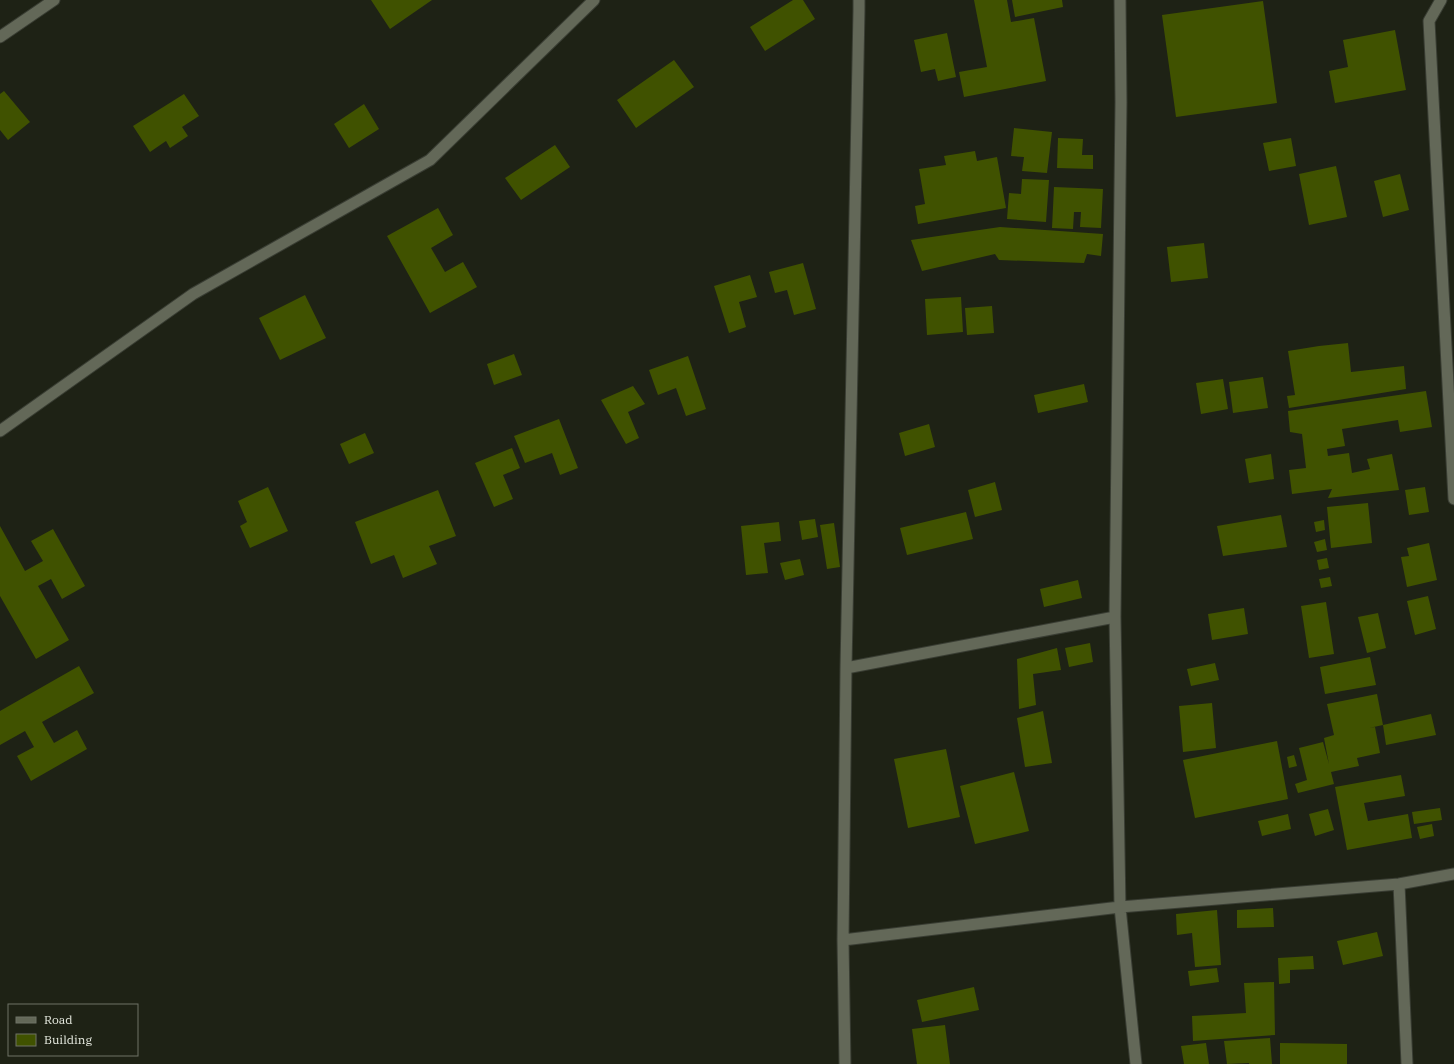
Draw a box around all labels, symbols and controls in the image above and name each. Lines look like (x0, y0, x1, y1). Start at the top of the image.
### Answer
legend (8, 1004, 138, 1056)
text: Road (44, 1012, 73, 1027)
text: Building (44, 1032, 92, 1047)

